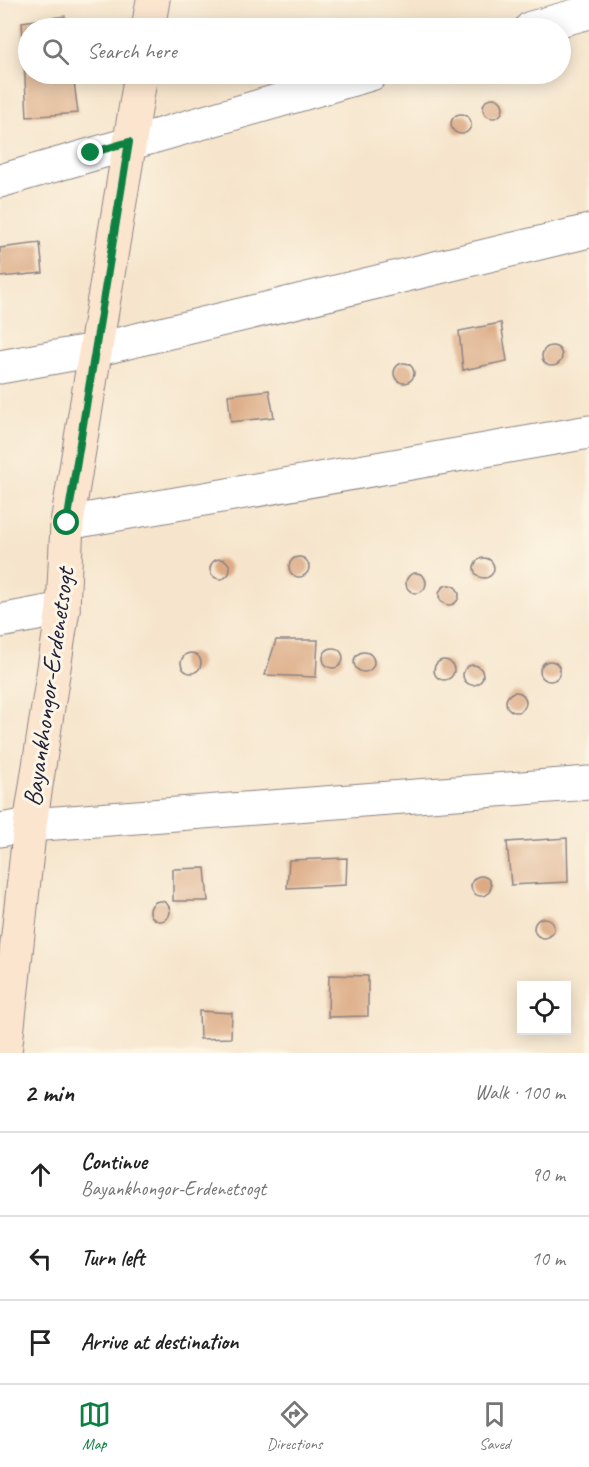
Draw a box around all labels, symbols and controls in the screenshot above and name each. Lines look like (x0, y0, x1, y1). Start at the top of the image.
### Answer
search box (18, 18, 571, 84)
icon: search (39, 35, 72, 68)
text: Search here (87, 37, 177, 65)
route end (77, 139, 103, 165)
route start (53, 509, 79, 535)
street label: Bayankhongor-Erdenetsogt (15, 563, 82, 808)
map controls (517, 981, 571, 1035)
button: locate (517, 981, 571, 1035)
text: 2 min (24, 1076, 74, 1109)
text: Walk · 100 m (475, 1080, 565, 1105)
text: Continue (81, 1148, 147, 1176)
icon: ahead (24, 1158, 57, 1191)
text: 90 m (531, 1162, 565, 1187)
text: Bayankhongor-Erdenetsogt (81, 1176, 266, 1201)
icon: left (24, 1242, 57, 1275)
text: Turn left (81, 1244, 145, 1272)
text: 10 m (531, 1246, 565, 1271)
icon: arrive (24, 1326, 57, 1359)
text: Arrive at destination (81, 1328, 238, 1356)
tab: Map (78, 1398, 111, 1454)
tab: Directions (267, 1398, 322, 1454)
tab: Saved (478, 1398, 511, 1454)

